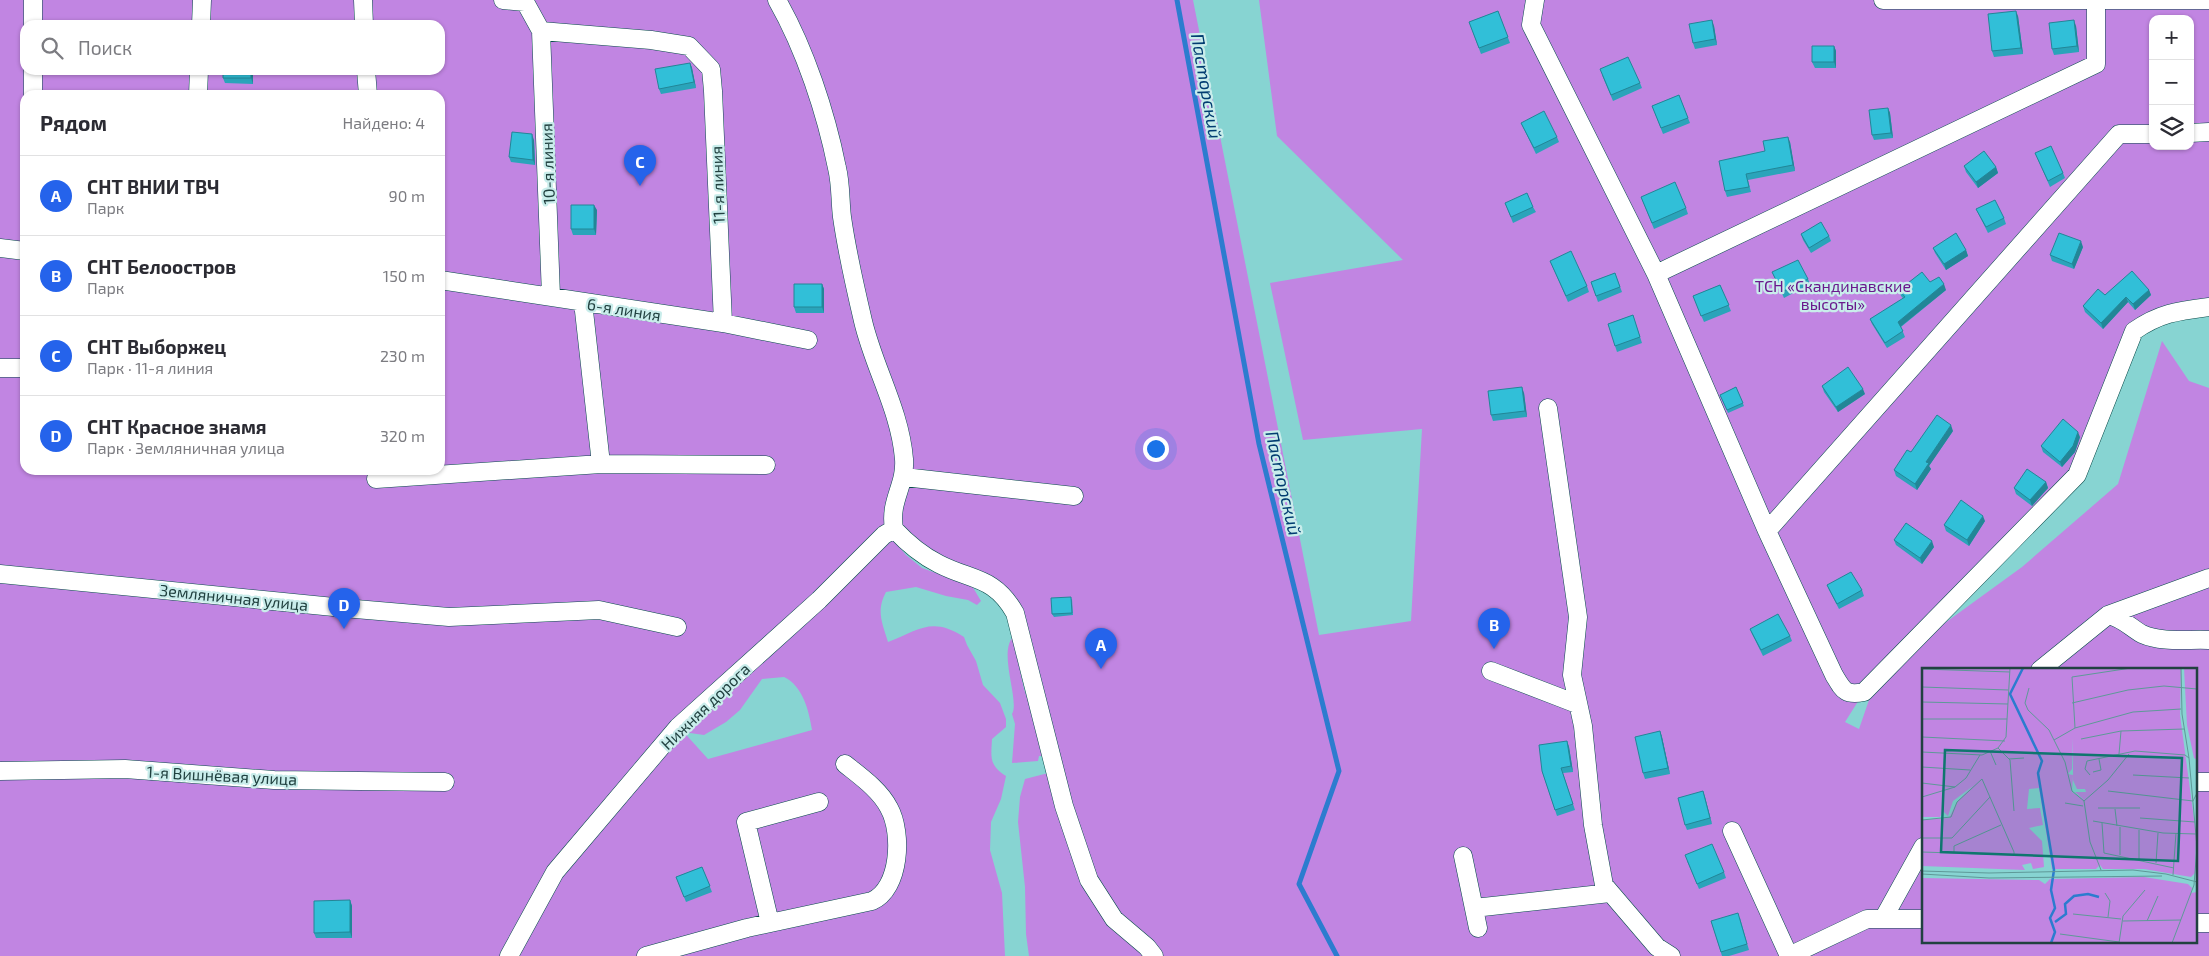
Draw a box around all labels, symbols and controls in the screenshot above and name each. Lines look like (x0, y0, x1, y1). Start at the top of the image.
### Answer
map controls (2149, 15, 2194, 150)
button: + (2149, 15, 2194, 60)
search box (20, 20, 445, 75)
water label: Пасторский (1187, 32, 1227, 140)
icon: search (38, 34, 66, 62)
text: Поиск (78, 36, 132, 59)
button: − (2149, 60, 2194, 105)
button: layers (2149, 105, 2194, 150)
text: Рядом (40, 110, 107, 135)
text: Найдено: 4 (342, 113, 425, 132)
street label: 10-я линия (536, 123, 558, 205)
pin: C (624, 145, 656, 186)
street label: 11-я линия (706, 146, 728, 224)
text: СНТ ВНИИ ТВЧ (87, 175, 220, 198)
text: A (51, 186, 61, 205)
text: 90 m (389, 186, 425, 205)
text: Парк (87, 198, 124, 217)
text: СНТ Белоостров (87, 255, 236, 278)
text: B (51, 266, 61, 285)
text: 150 m (383, 266, 425, 285)
park label: ТСН «Скандинавские высоты» (1755, 276, 1911, 313)
text: Парк (87, 278, 124, 297)
street label: 6-я линия (586, 294, 662, 324)
text: СНТ Выборжец (87, 335, 226, 358)
text: C (51, 346, 61, 365)
text: 230 m (380, 346, 425, 365)
text: Парк · 11-я линия (87, 358, 213, 377)
text: СНТ Красное знамя (87, 415, 267, 438)
text: D (51, 426, 61, 445)
text: 320 m (380, 426, 425, 445)
water label: Пасторский (1261, 429, 1307, 537)
your location (1143, 436, 1169, 462)
text: Парк · Земляничная улица (87, 438, 285, 457)
street label: Земляничная улица (159, 580, 309, 615)
pin: D (328, 588, 360, 629)
pin: B (1478, 608, 1510, 649)
pin: A (1085, 628, 1117, 669)
street label: Нижняя дорога (657, 659, 753, 753)
inset map (1922, 668, 2196, 944)
street label: 1-я Вишнёвая улица (146, 762, 298, 789)

